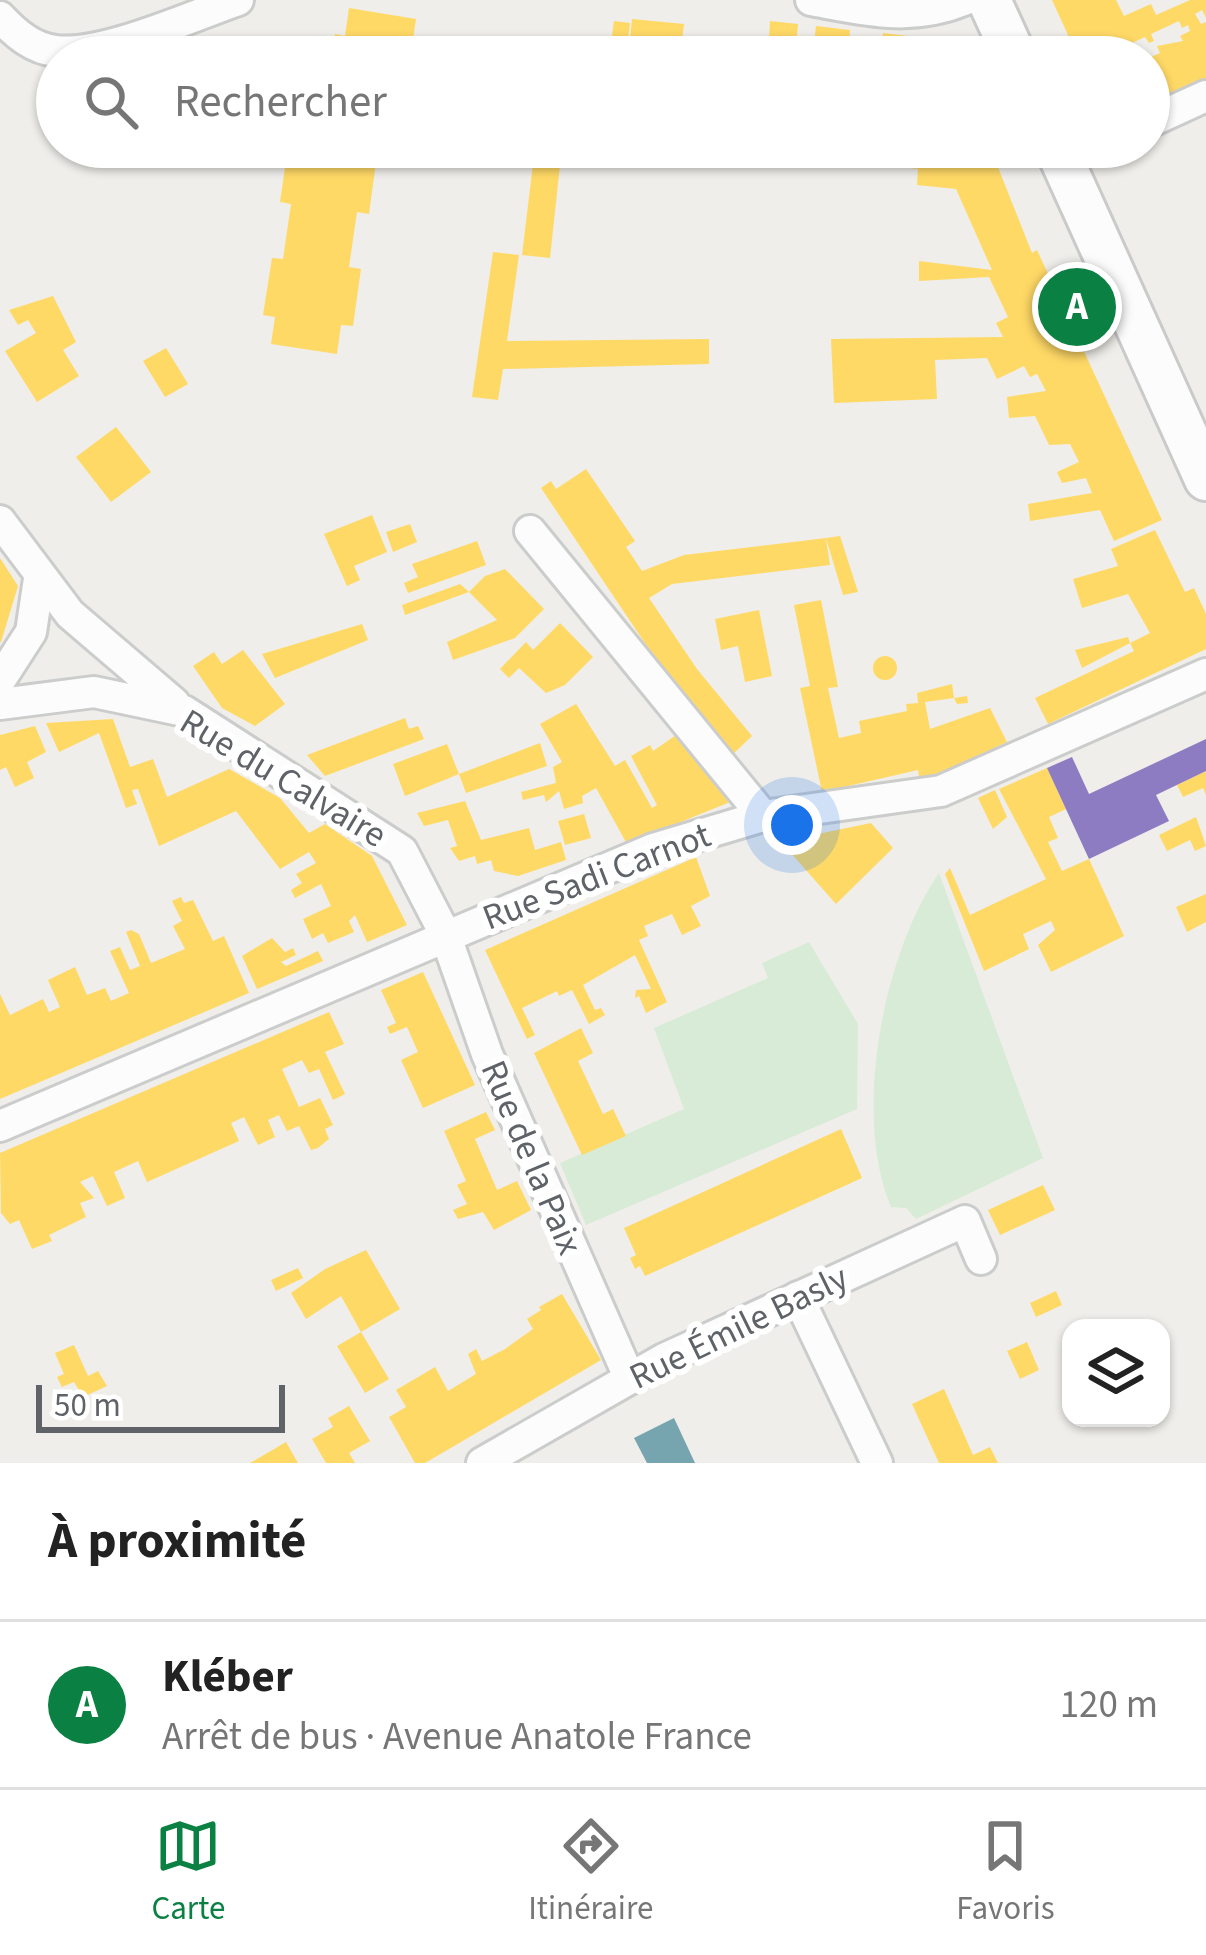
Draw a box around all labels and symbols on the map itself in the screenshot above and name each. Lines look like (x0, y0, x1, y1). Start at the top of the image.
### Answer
pin: A (1038, 262, 1116, 352)
street label: Rue du Calvaire (170, 696, 396, 860)
your location (762, 795, 822, 855)
street label: Rue Sadi Carnot (475, 810, 718, 943)
street label: Rue de la Paix (468, 1053, 595, 1263)
street label: Rue Émile Basly (621, 1252, 857, 1402)
scale bar (36, 1379, 285, 1432)

